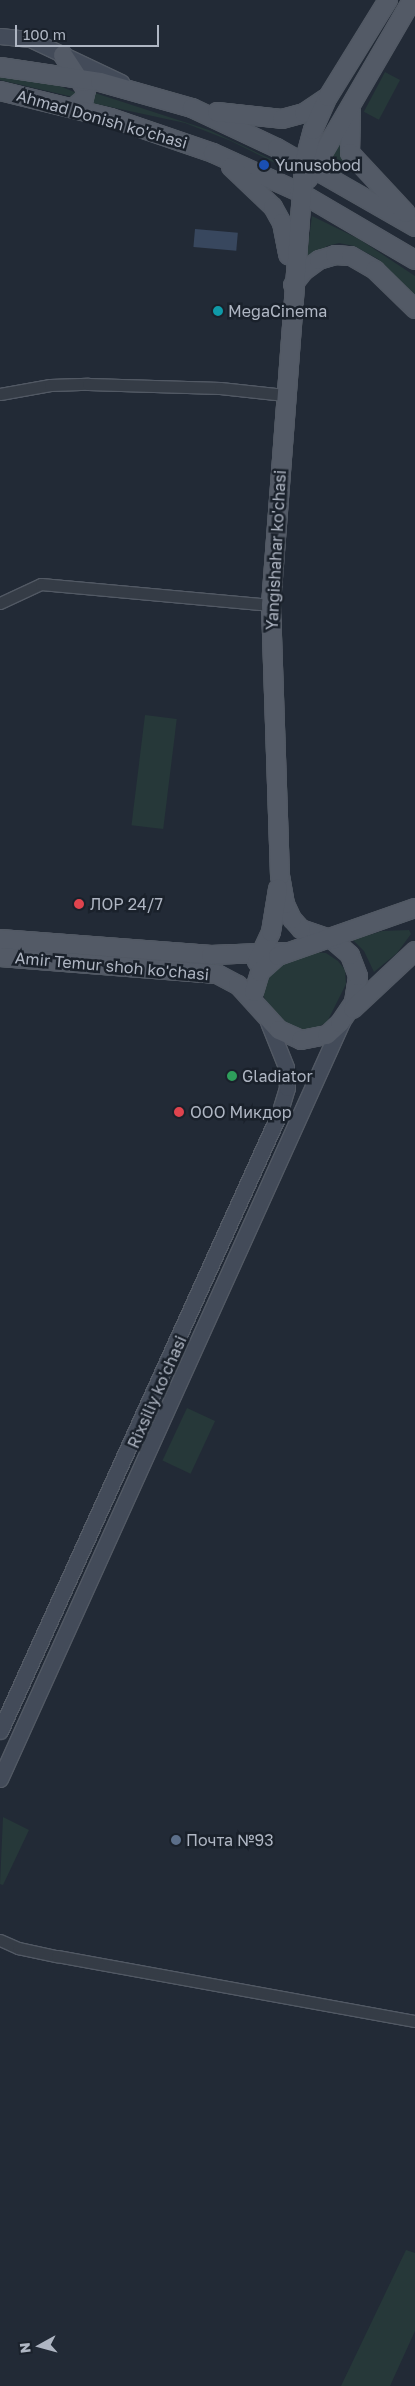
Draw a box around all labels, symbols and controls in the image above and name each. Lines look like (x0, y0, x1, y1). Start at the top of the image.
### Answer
scale bar (18, 15, 161, 47)
text: 100 m (23, 25, 66, 43)
street label: Ahmad Donish ko'chasi (14, 85, 190, 153)
place label: Yunusobod (275, 155, 361, 175)
marker: Yunusobod (257, 158, 271, 172)
place label: MegaCinema (228, 301, 327, 321)
marker: MegaCinema (212, 305, 224, 317)
street label: Yangishahar ko'chasi (262, 469, 290, 631)
place label: ЛОР 24/7 (90, 894, 163, 914)
marker: ЛОР 24/7 (72, 897, 86, 911)
street label: Amir Temur shoh ko'chasi (14, 948, 210, 984)
place label: Gladiator (242, 1066, 313, 1086)
marker: Gladiator (226, 1070, 238, 1082)
place label: ООО Микдор (190, 1102, 292, 1122)
marker: ООО Микдор (172, 1105, 186, 1119)
street label: Rixsiliy ko'chasi (124, 1333, 190, 1451)
place label: Почта №93 (186, 1830, 274, 1850)
marker: Почта №93 (170, 1834, 182, 1846)
north arrow (15, 2321, 65, 2371)
text: N (16, 2342, 34, 2354)

